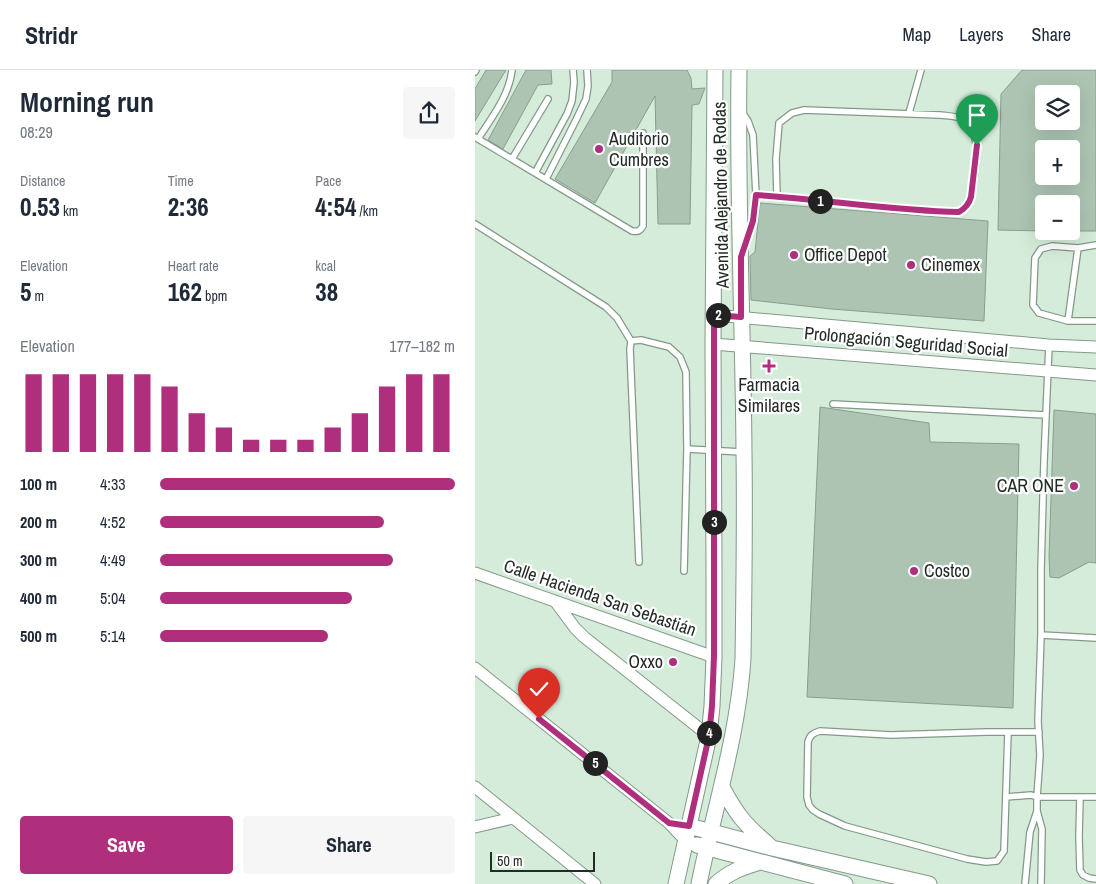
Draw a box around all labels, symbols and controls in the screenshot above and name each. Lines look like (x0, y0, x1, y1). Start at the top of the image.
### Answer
text: Stridr (25, 19, 78, 51)
text: Map (903, 22, 931, 47)
text: Layers (959, 22, 1004, 47)
text: Share (1032, 22, 1071, 47)
text: Morning run (20, 83, 154, 121)
map controls (1035, 85, 1080, 240)
button: layers (1035, 85, 1080, 130)
button: share (403, 87, 455, 139)
pin (956, 94, 998, 145)
street label: Avenida Alejandro de Rodas (706, 101, 735, 290)
icon: arrive (963, 101, 991, 129)
text: 08:29 (20, 121, 53, 143)
place label: Auditorio Cumbres (608, 126, 669, 172)
button: + (1035, 140, 1080, 185)
marker: Auditorio Cumbres (593, 143, 605, 155)
text: Distance (20, 172, 65, 190)
text: Time (168, 172, 194, 190)
text: Pace (315, 172, 342, 190)
pin: 1 (807, 188, 833, 214)
text: 0.53 (20, 190, 60, 224)
text: 2:36 (168, 190, 209, 224)
text: 4:54 (315, 190, 356, 224)
text: 1 (817, 192, 824, 210)
button: − (1035, 195, 1080, 240)
text: km (60, 202, 78, 220)
text: /km (356, 202, 378, 220)
place label: Office Depot (804, 242, 887, 267)
marker: Office Depot (788, 249, 800, 261)
place label: Cinemex (921, 252, 981, 277)
text: Elevation (20, 257, 68, 275)
text: Heart rate (168, 257, 219, 275)
text: kcal (315, 257, 336, 275)
marker: Cinemex (905, 259, 917, 271)
text: 5 (20, 275, 31, 309)
text: 162 (168, 275, 202, 309)
text: 38 (315, 275, 338, 309)
text: m (31, 287, 44, 305)
text: bpm (202, 287, 227, 305)
pin: 2 (705, 302, 731, 328)
text: 2 (715, 306, 722, 324)
street label: Prolongación Seguridad Social (803, 320, 1009, 363)
text: Elevation (20, 335, 75, 357)
text: 177–182 m (389, 335, 455, 357)
marker: Farmacia Similares (763, 360, 775, 372)
place label: Farmacia Similares (738, 372, 800, 418)
text: 100 m (20, 473, 57, 495)
text: 4:33 (100, 473, 126, 495)
place label: CAR ONE (997, 473, 1064, 498)
marker: CAR ONE (1068, 480, 1080, 492)
pin: 3 (701, 510, 727, 534)
text: 200 m (20, 511, 57, 533)
text: 4:52 (100, 511, 126, 533)
text: 3 (711, 513, 718, 531)
text: 300 m (20, 549, 57, 571)
text: 4:49 (100, 549, 126, 571)
street label: Calle Hacienda San Sebastián (501, 553, 700, 642)
place label: Costco (924, 558, 970, 583)
marker: Costco (908, 565, 920, 577)
text: 400 m (20, 587, 57, 609)
text: 5:04 (100, 587, 126, 609)
text: 500 m (20, 625, 57, 647)
text: 5:14 (100, 625, 126, 647)
place label: Oxxo (629, 649, 663, 674)
marker: Oxxo (667, 656, 679, 668)
pin (518, 668, 560, 719)
icon: check (525, 675, 553, 703)
pin: 4 (697, 720, 721, 746)
text: 4 (706, 724, 713, 742)
pin: 5 (583, 750, 607, 776)
text: 5 (592, 754, 599, 772)
button: Save (20, 816, 233, 874)
button: Share (243, 816, 455, 874)
scale bar (490, 849, 595, 872)
text: 50 m (497, 852, 523, 870)

